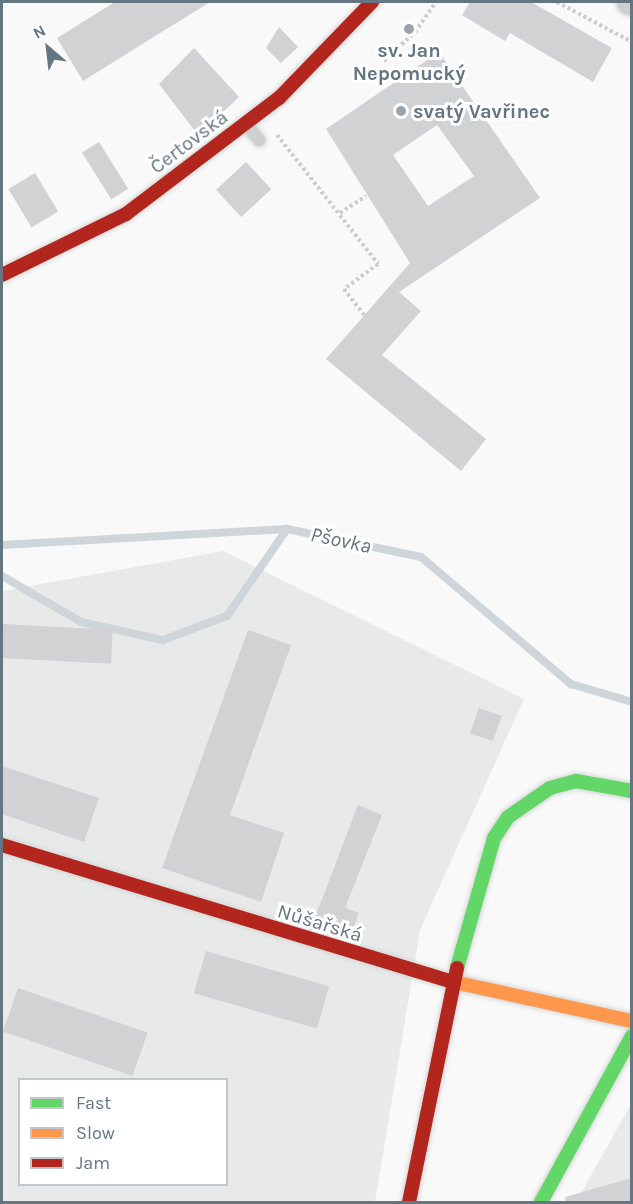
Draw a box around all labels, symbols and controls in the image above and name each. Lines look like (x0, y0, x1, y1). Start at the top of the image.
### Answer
north arrow (18, 18, 78, 78)
text: N (30, 21, 49, 43)
marker: sv. Jan Nepomucký (402, 22, 416, 36)
place label: sv. Jan Nepomucký (353, 38, 465, 85)
place label: svatý Vavřinec (413, 99, 550, 123)
marker: svatý Vavřinec (394, 104, 408, 118)
street label: Čertovská (145, 105, 233, 179)
water label: Pšovka (308, 521, 374, 559)
street label: Nůšařská (275, 899, 365, 947)
legend (18, 1078, 228, 1186)
text: Fast (76, 1092, 111, 1114)
text: Slow (76, 1122, 115, 1144)
text: Jam (76, 1152, 110, 1174)

